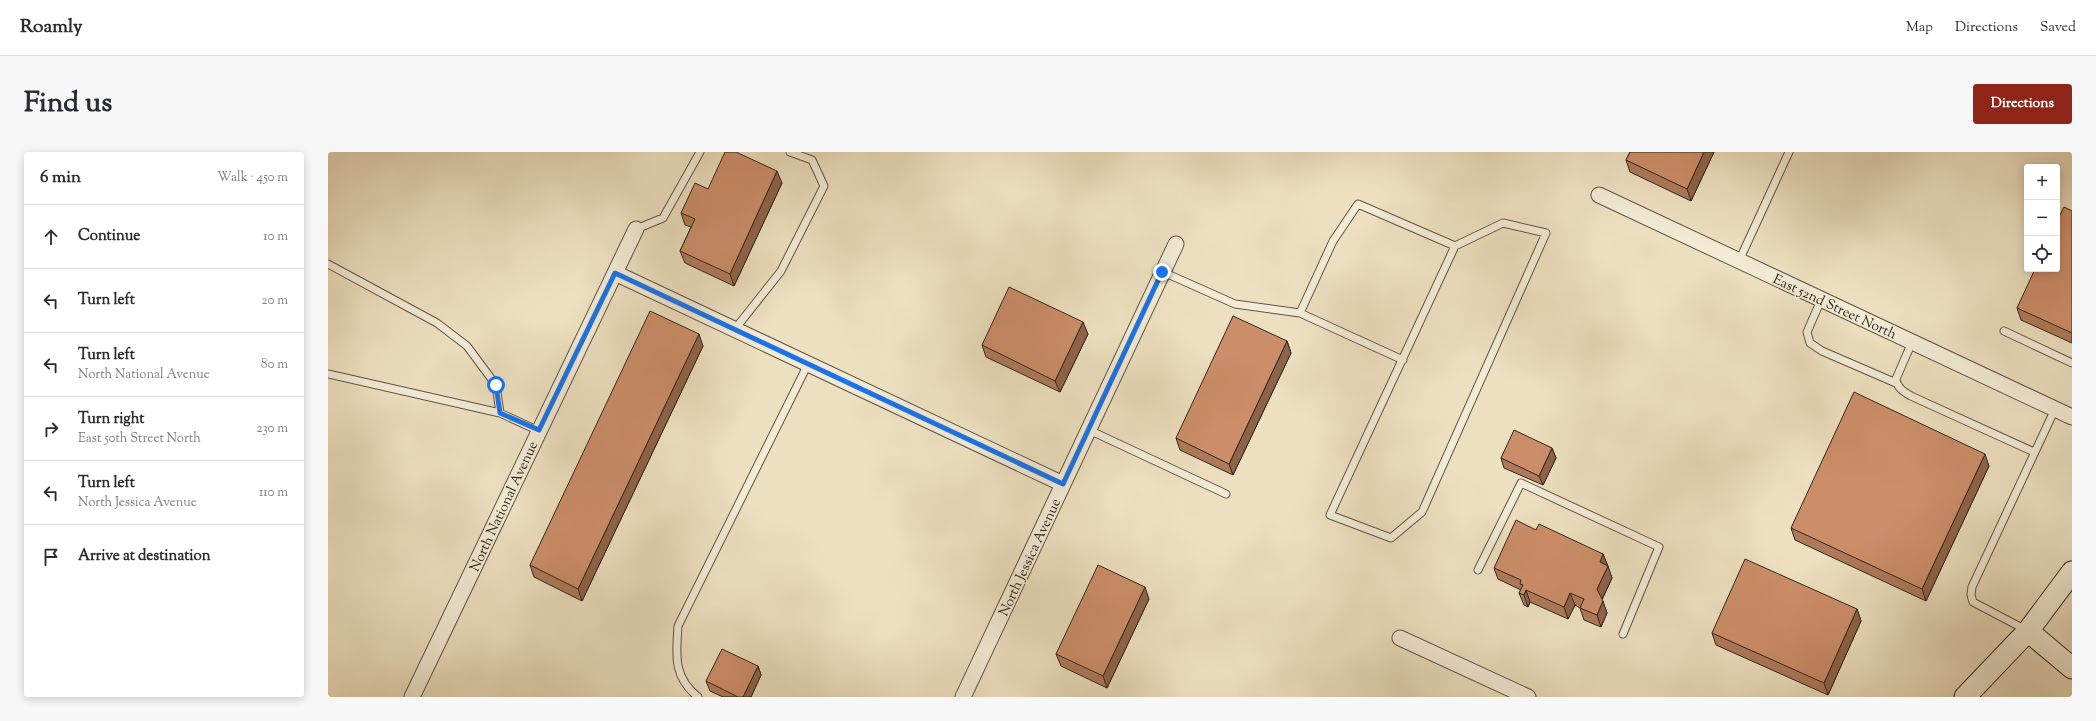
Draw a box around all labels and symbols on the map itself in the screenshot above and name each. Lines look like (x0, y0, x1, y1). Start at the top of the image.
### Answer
route end (1153, 263, 1171, 281)
street label: East 52nd Street North (1769, 270, 1899, 345)
route start (487, 376, 505, 394)
street label: North National Avenue (466, 438, 544, 575)
street label: North Jessica Avenue (995, 496, 1067, 620)

